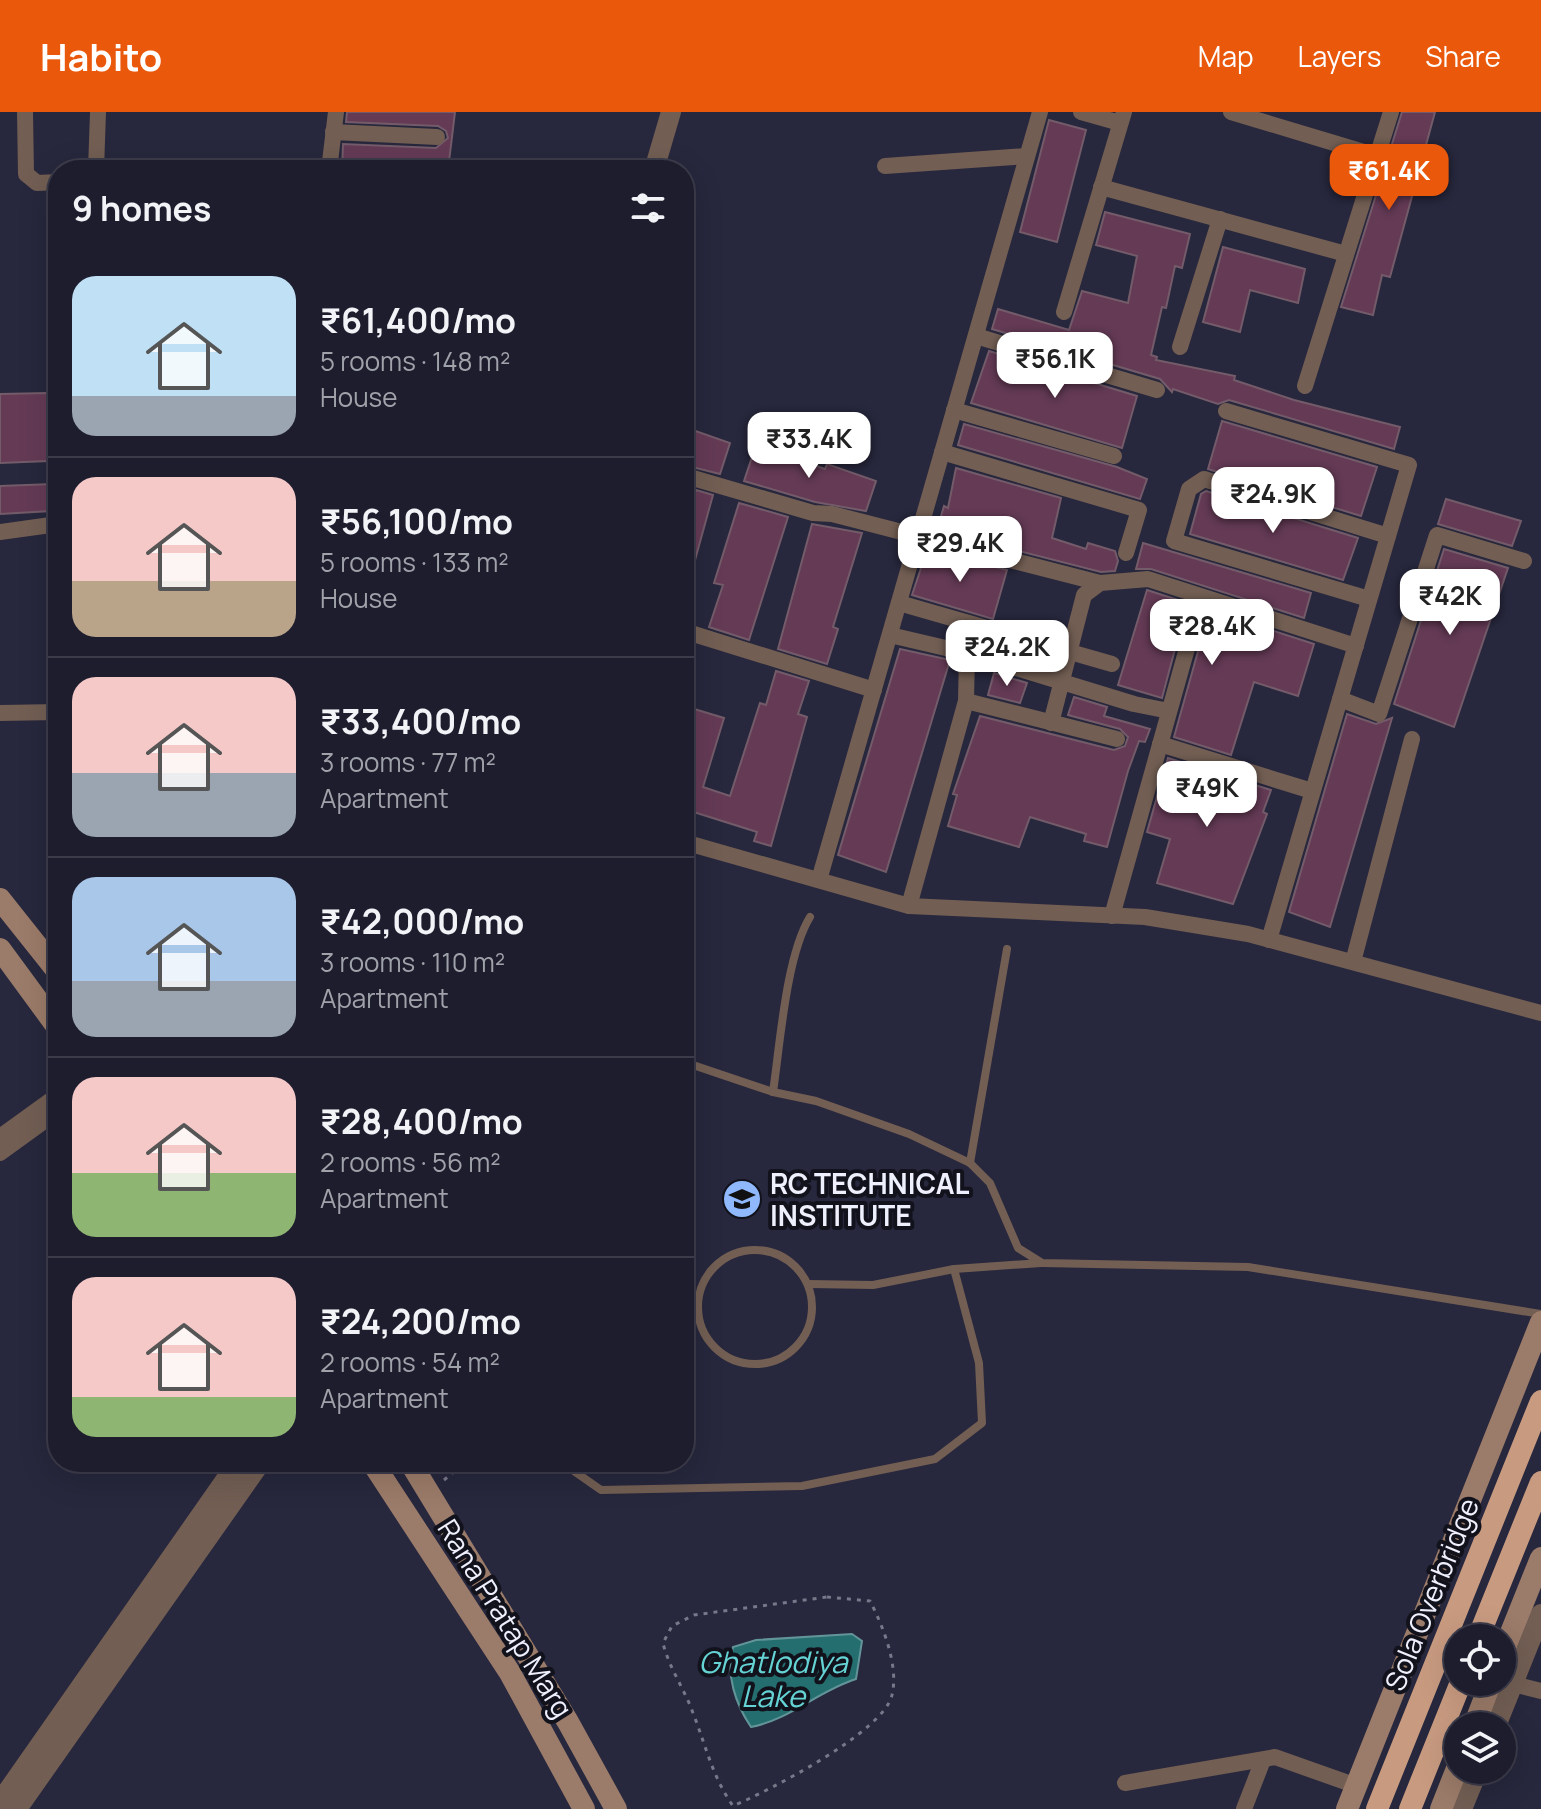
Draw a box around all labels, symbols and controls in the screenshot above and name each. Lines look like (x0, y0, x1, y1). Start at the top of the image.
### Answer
text: Habito (40, 30, 162, 82)
text: Map (1198, 37, 1254, 75)
text: Layers (1298, 37, 1381, 75)
text: Share (1425, 37, 1501, 75)
pin: ₹61.4K (1324, 144, 1454, 212)
text: ₹61.4K (1348, 152, 1430, 188)
text: 9 homes (72, 185, 211, 231)
icon: filters (626, 186, 670, 230)
text: ₹61,400/mo (320, 297, 516, 343)
icon: home (136, 308, 232, 404)
pin: ₹56.1K (990, 332, 1120, 400)
text: ₹56.1K (1015, 340, 1095, 376)
text: 5 rooms · 148 m² (320, 343, 510, 379)
text: House (320, 379, 397, 415)
pin: ₹33.4K (744, 412, 874, 480)
text: ₹33.4K (766, 420, 852, 456)
pin: ₹24.9K (1208, 467, 1338, 535)
text: ₹24.9K (1229, 475, 1317, 511)
text: ₹56,100/mo (320, 498, 513, 544)
icon: home (136, 509, 232, 605)
pin: ₹29.4K (895, 516, 1025, 584)
text: ₹29.4K (916, 524, 1004, 560)
text: 5 rooms · 133 m² (320, 544, 509, 580)
pin: ₹42K (1403, 569, 1497, 637)
text: ₹42K (1418, 577, 1482, 613)
text: House (320, 580, 397, 616)
pin: ₹28.4K (1147, 599, 1277, 667)
text: ₹28.4K (1168, 607, 1256, 643)
pin: ₹24.2K (942, 620, 1072, 688)
text: ₹24.2K (964, 628, 1050, 664)
text: ₹33,400/mo (320, 698, 521, 744)
icon: home (136, 709, 232, 805)
text: 3 rooms · 77 m² (320, 744, 496, 780)
pin: ₹49K (1160, 761, 1254, 829)
text: ₹49K (1175, 769, 1239, 805)
text: Apartment (320, 780, 449, 816)
text: ₹42,000/mo (320, 898, 524, 944)
icon: home (136, 909, 232, 1005)
text: 3 rooms · 110 m² (320, 944, 505, 980)
text: Apartment (320, 980, 449, 1016)
text: ₹28,400/mo (320, 1098, 523, 1144)
icon: home (136, 1109, 232, 1205)
text: 2 rooms · 56 m² (320, 1144, 501, 1180)
place label: RC TECHNICAL INSTITUTE (770, 1164, 969, 1234)
school or university icon: RC TECHNICAL INSTITUTE (721, 1178, 763, 1220)
text: Apartment (320, 1180, 449, 1216)
text: ₹24,200/mo (320, 1298, 521, 1344)
icon: home (136, 1309, 232, 1405)
text: 2 rooms · 54 m² (320, 1344, 500, 1380)
text: Apartment (320, 1380, 449, 1416)
street label: Sola Overbridge (1375, 1492, 1487, 1696)
street label: Rana Pratap Marg (430, 1512, 582, 1724)
map controls (1444, 1624, 1516, 1784)
button: locate (1444, 1624, 1516, 1696)
water label: Ghatlodiya Lake (698, 1641, 849, 1716)
button: layers (1444, 1712, 1516, 1784)

